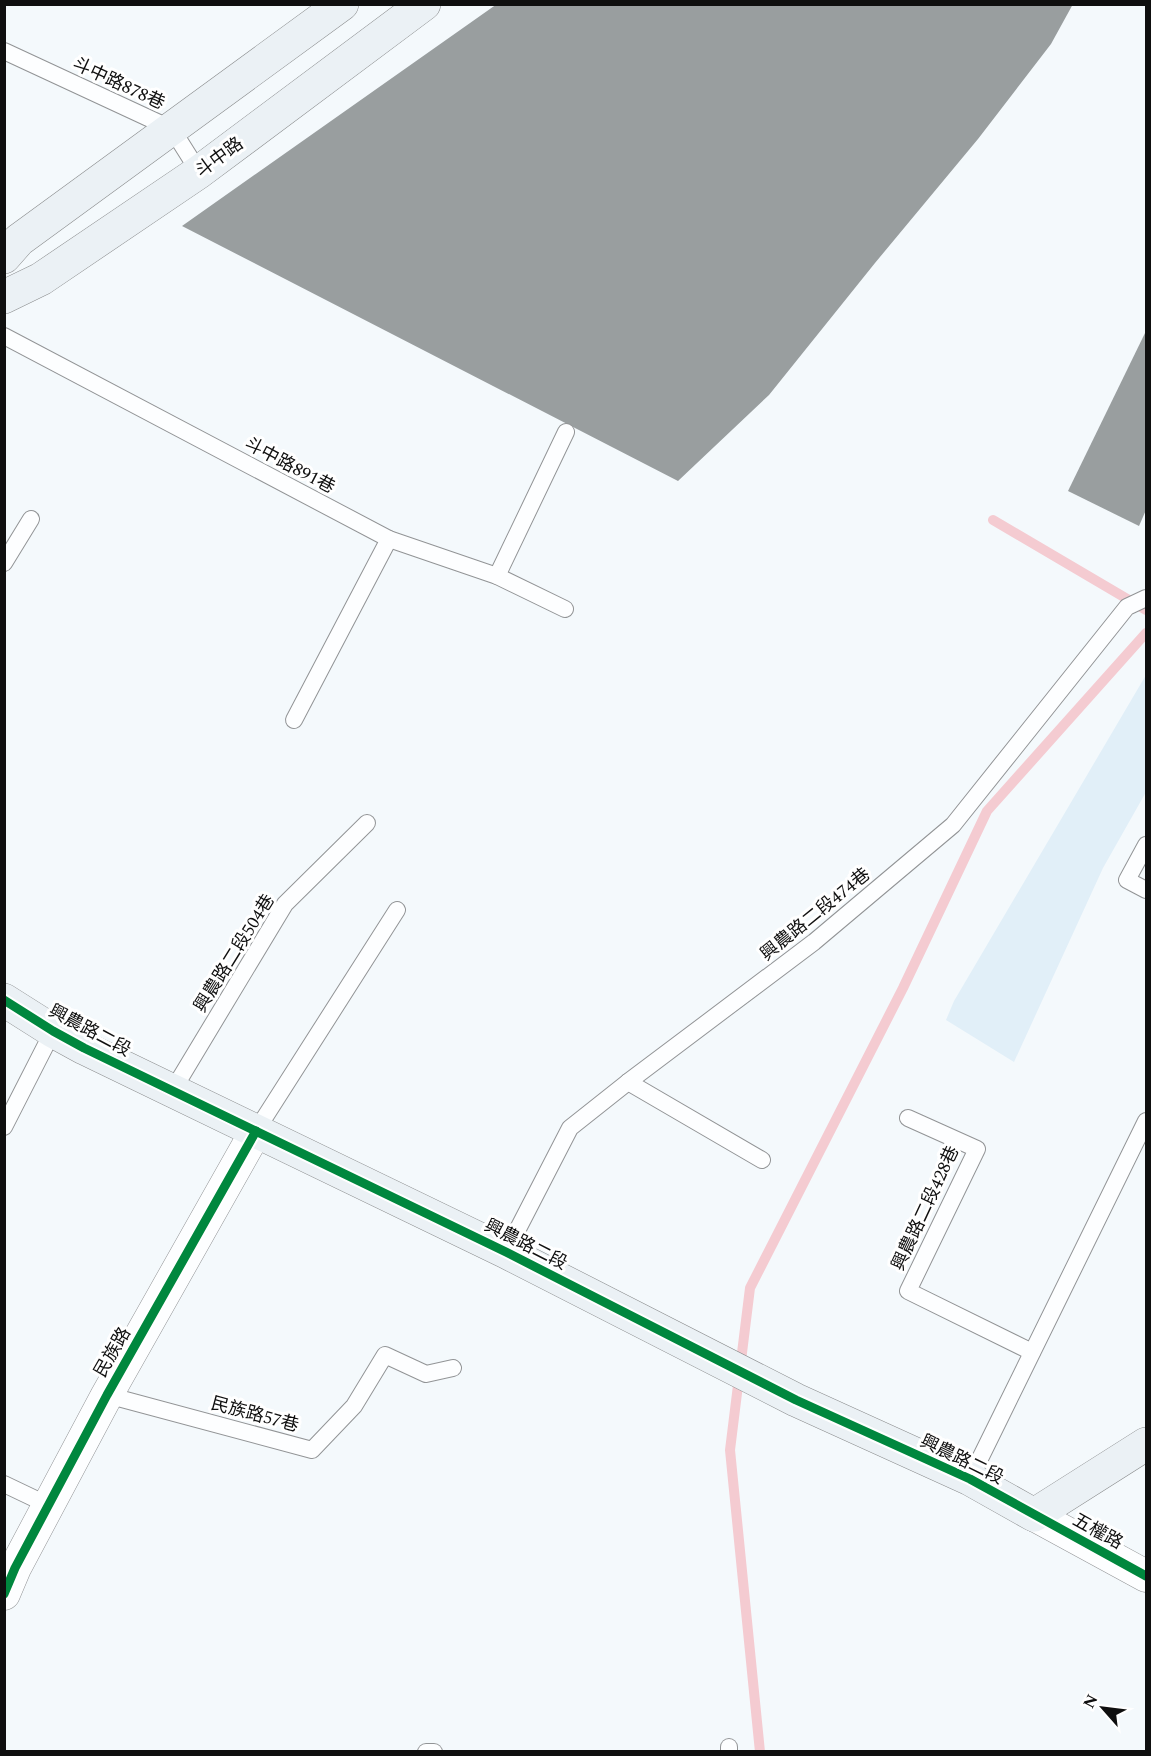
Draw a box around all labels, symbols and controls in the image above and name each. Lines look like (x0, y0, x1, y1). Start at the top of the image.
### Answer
street label: 斗中路878巷 (68, 50, 169, 117)
street label: 斗中路 (190, 131, 249, 184)
street label: 斗中路891巷 (240, 430, 340, 501)
street label: 興農路二段474巷 (754, 861, 876, 967)
street label: 興農路二段504巷 (187, 889, 282, 1018)
street label: 興農路二段 (44, 997, 136, 1063)
street label: 興農路二段428巷 (885, 1141, 966, 1275)
street label: 興農路二段 (480, 1212, 572, 1277)
street label: 民族路 (87, 1322, 138, 1382)
street label: 民族路57巷 (208, 1390, 302, 1439)
street label: 興農路二段 (915, 1428, 1008, 1491)
street label: 五權路 (1068, 1507, 1128, 1556)
north arrow (1073, 1678, 1133, 1738)
text: N (1077, 1690, 1104, 1713)

